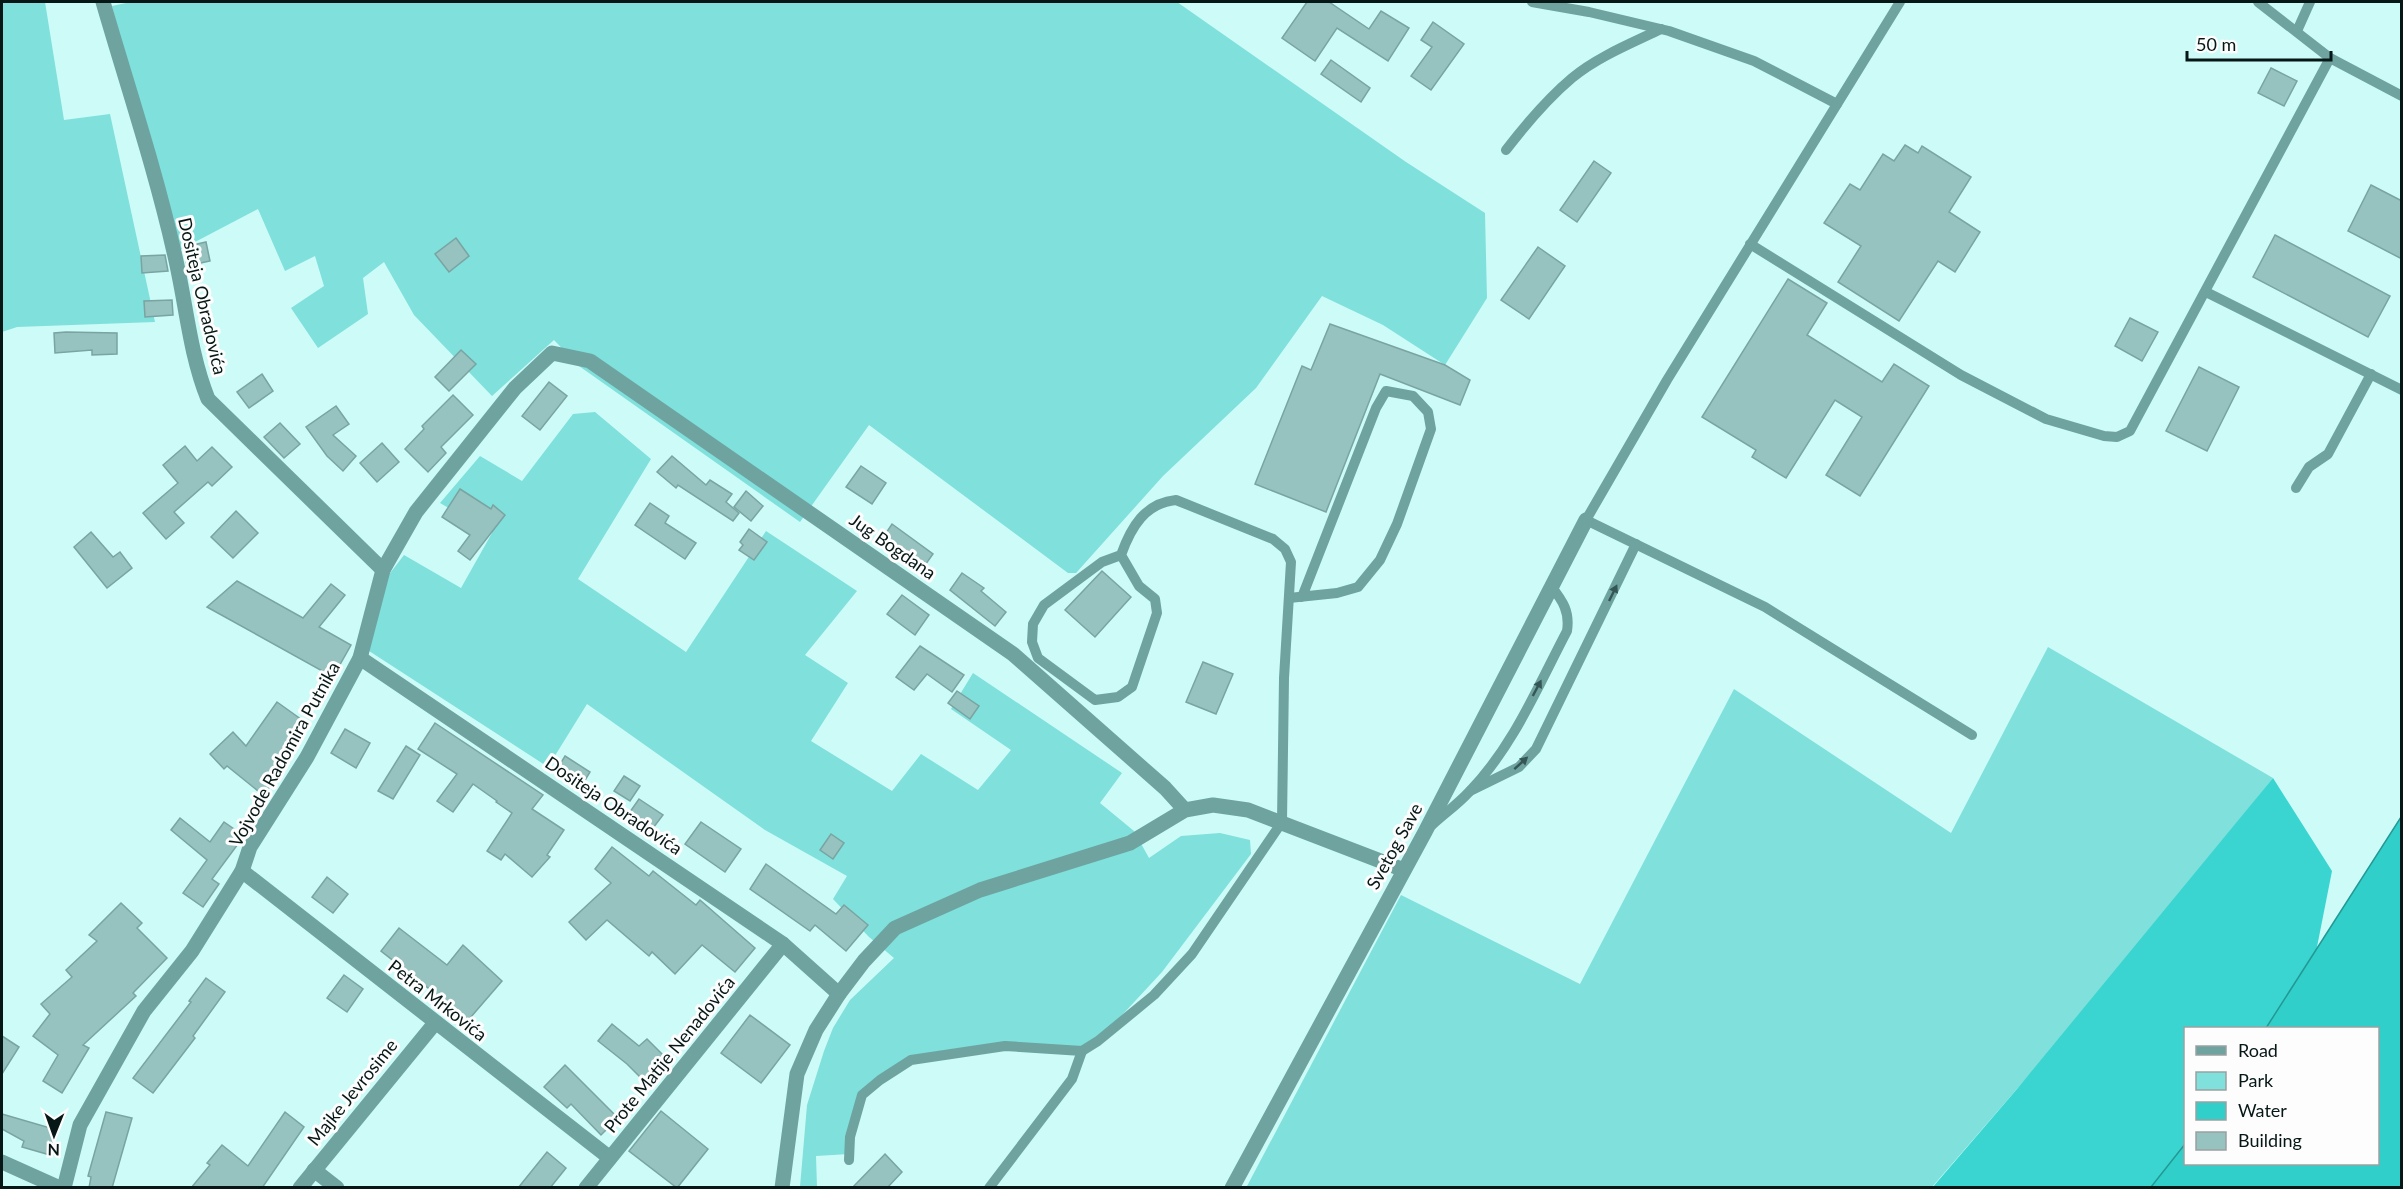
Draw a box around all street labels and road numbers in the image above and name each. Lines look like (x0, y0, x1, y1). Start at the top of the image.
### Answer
street label: Dositeja Obradovića (174, 215, 232, 377)
street label: Jug Bogdana (846, 508, 940, 584)
street label: Vojvode Radomira Putnika (224, 658, 344, 850)
street label: Dositeja Obradovića (541, 751, 687, 859)
street label: Svetog Save (1361, 799, 1427, 893)
street label: Petra Mrkovića (384, 955, 492, 1045)
street label: Prote Matije Nenadovića (599, 971, 739, 1137)
street label: Majke Jevrosime (302, 1034, 402, 1150)

